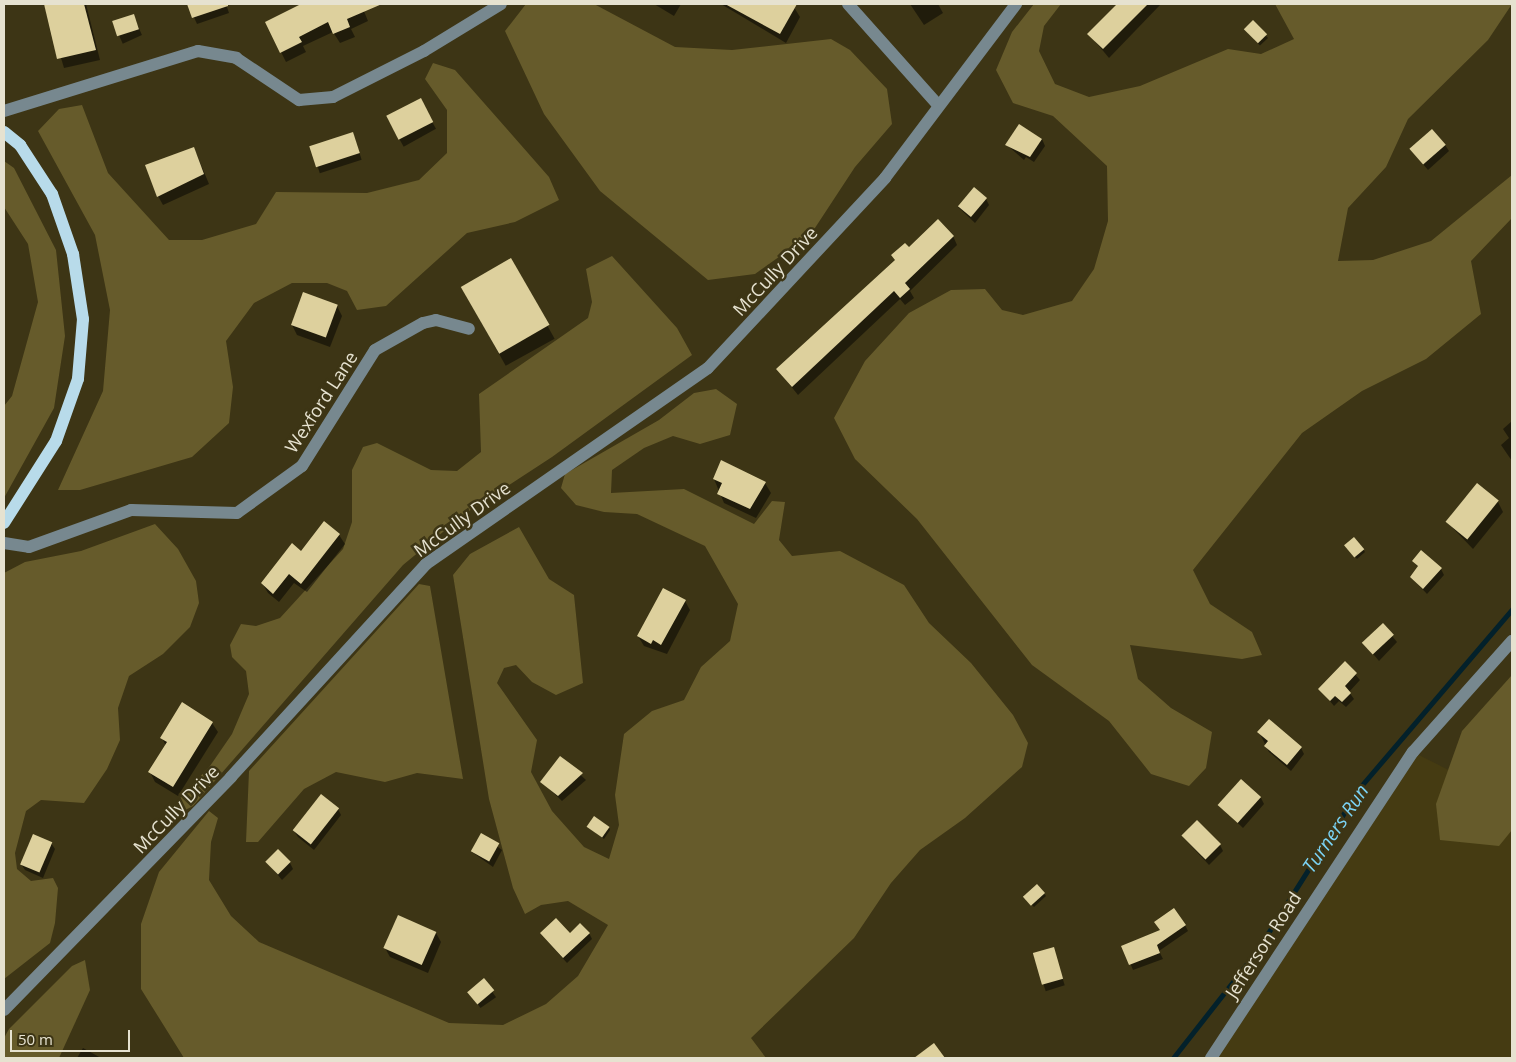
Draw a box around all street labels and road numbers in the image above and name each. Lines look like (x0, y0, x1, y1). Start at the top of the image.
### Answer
street label: McCully Drive (728, 222, 822, 320)
street label: Wexford Lane (280, 347, 362, 457)
street label: McCully Drive (410, 477, 514, 561)
street label: McCully Drive (129, 760, 223, 858)
street label: Jefferson Road (1221, 888, 1305, 1002)

